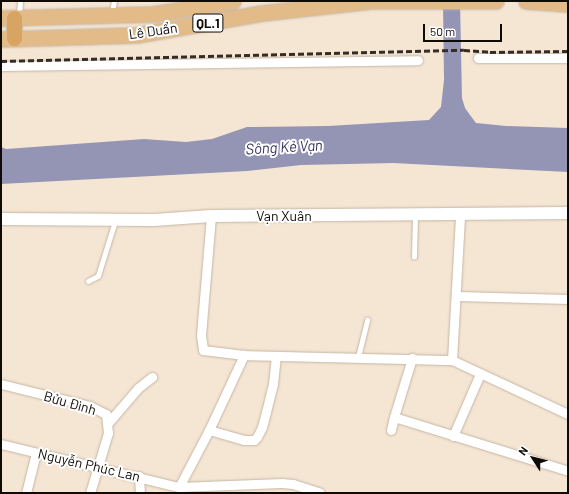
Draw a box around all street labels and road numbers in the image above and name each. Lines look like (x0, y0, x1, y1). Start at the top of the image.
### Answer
road number: QL.1 (192, 12, 224, 34)
street label: Lê Duẩn (128, 19, 178, 43)
street label: Vạn Xuân (256, 208, 312, 224)
street label: Bửu Đình (42, 387, 98, 419)
street label: Nguyễn Phúc Lan (36, 445, 142, 485)

